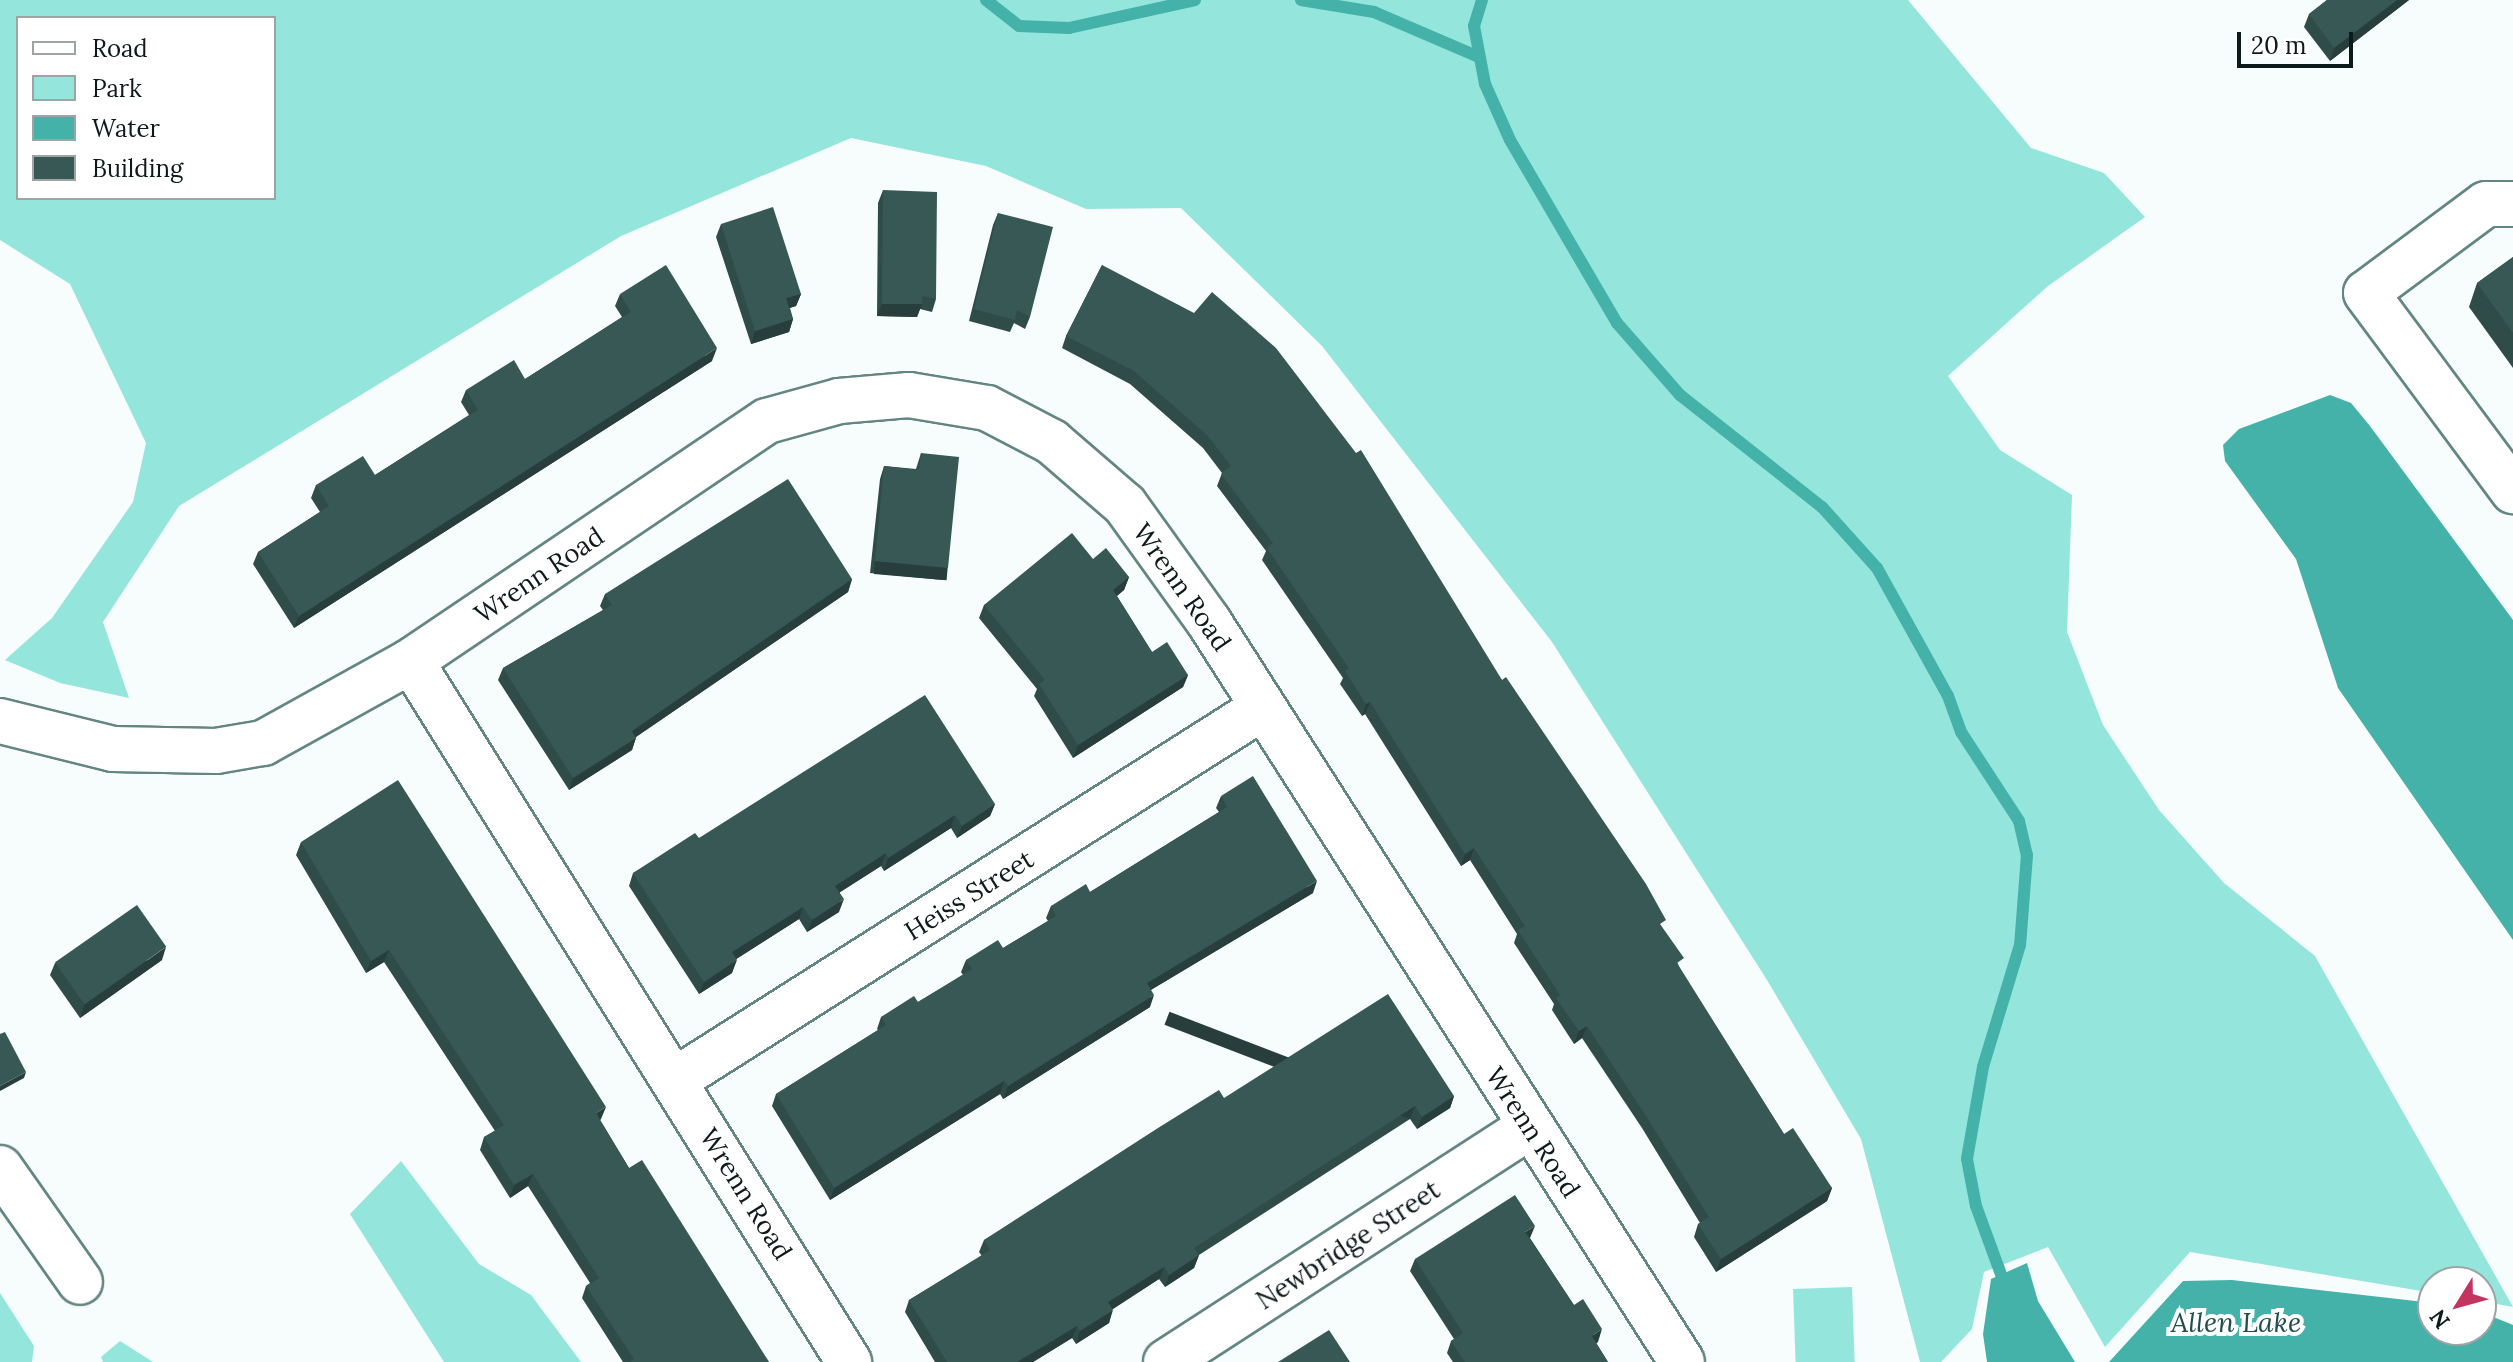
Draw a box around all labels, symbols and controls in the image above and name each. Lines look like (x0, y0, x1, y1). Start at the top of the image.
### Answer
legend (16, 16, 276, 200)
scale bar (2241, 16, 2357, 66)
text: 20 m (2251, 30, 2307, 61)
text: Road (92, 33, 148, 64)
text: Park (92, 73, 142, 104)
text: Water (92, 113, 160, 144)
text: Building (92, 153, 183, 184)
street label: Wrenn Road (1126, 517, 1238, 657)
street label: Wrenn Road (468, 520, 610, 630)
street label: Heiss Street (899, 843, 1039, 947)
street label: Wrenn Road (1479, 1061, 1587, 1203)
street label: Wrenn Road (693, 1123, 799, 1265)
street label: Newbridge Street (1250, 1174, 1446, 1316)
north arrow (2417, 1266, 2497, 1346)
text: N (2423, 1304, 2456, 1334)
water label: Allen Lake (2171, 1305, 2301, 1339)

